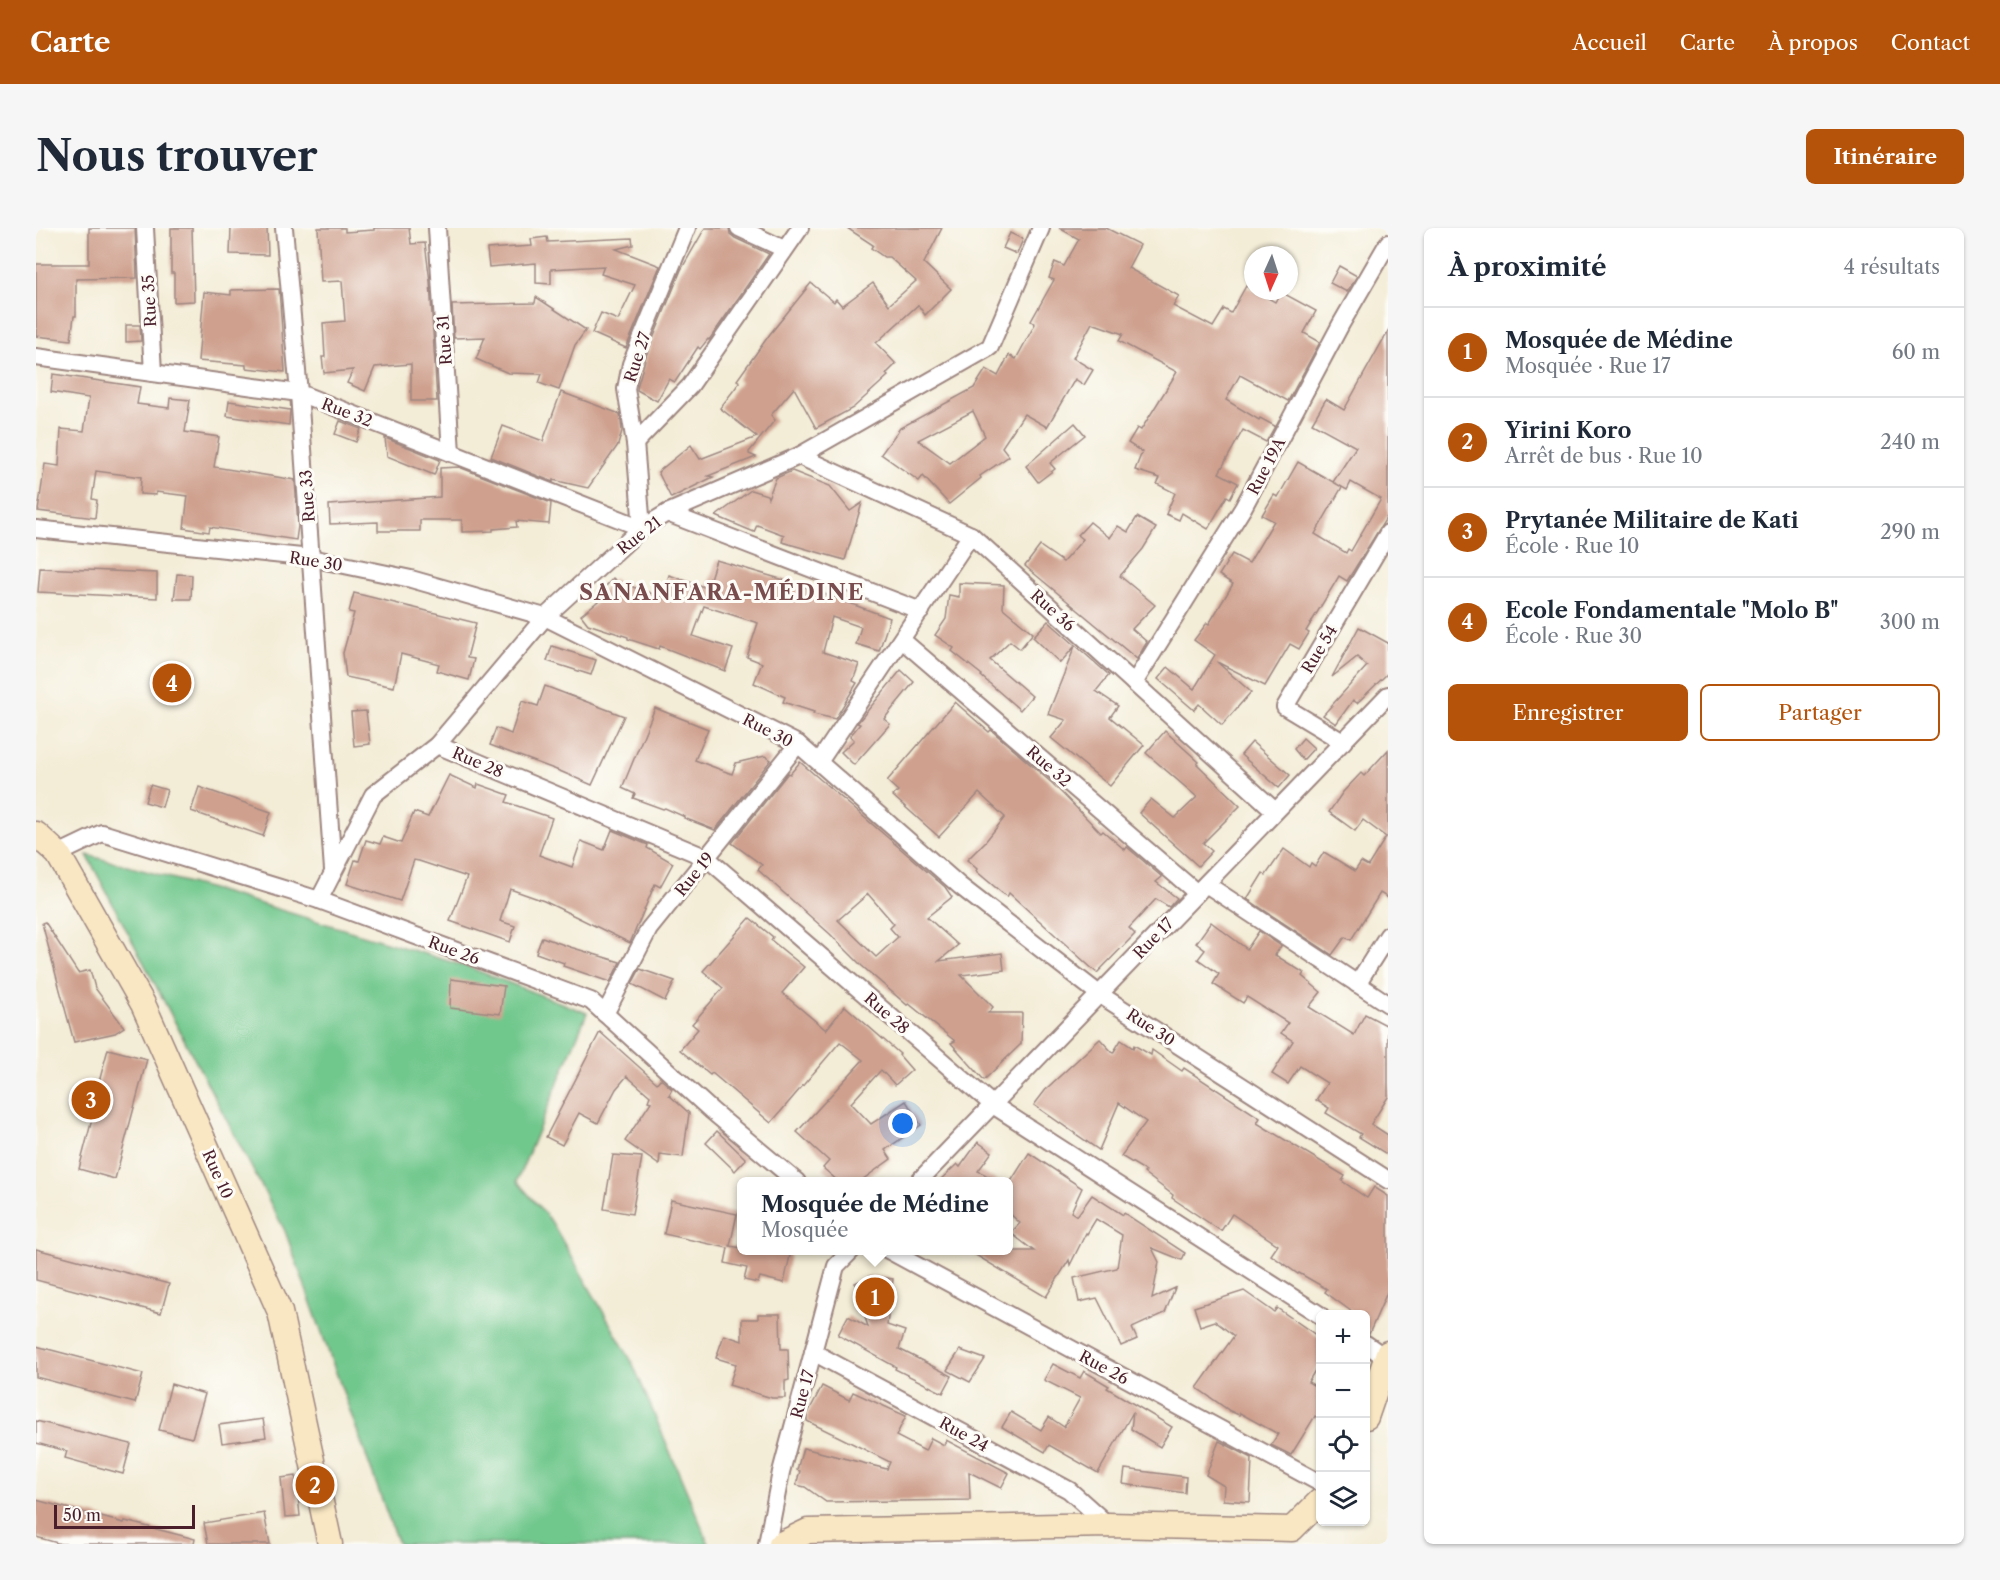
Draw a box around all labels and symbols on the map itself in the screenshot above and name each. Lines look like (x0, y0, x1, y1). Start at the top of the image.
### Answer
north arrow (1244, 246, 1298, 300)
street label: Rue 35 (138, 274, 160, 328)
street label: Rue 31 (432, 314, 456, 366)
street label: Rue 27 (619, 329, 655, 385)
street label: Rue 32 (319, 393, 375, 431)
street label: Rue 19A (1243, 433, 1290, 498)
street label: Rue 33 (295, 469, 319, 523)
street label: Rue 21 (613, 511, 665, 558)
street label: Rue 30 (288, 547, 344, 575)
district label: SANANFARA-MÉDINE (579, 578, 865, 606)
street label: Rue 36 (1027, 585, 1079, 635)
street label: Rue 54 (1297, 621, 1341, 677)
pin: 4 (152, 660, 192, 706)
street label: Rue 30 (740, 709, 796, 751)
street label: Rue 32 (1023, 741, 1075, 791)
street label: Rue 28 (449, 742, 507, 782)
street label: Rue 19 (670, 848, 718, 900)
street label: Rue 17 (1129, 913, 1177, 963)
street label: Rue 26 (426, 931, 482, 969)
street label: Rue 28 (860, 988, 914, 1038)
street label: Rue 30 (1123, 1004, 1179, 1050)
pin: 3 (72, 1078, 110, 1122)
your location (888, 1109, 917, 1138)
street label: Rue 10 (198, 1146, 238, 1202)
pin: 1 (856, 1274, 894, 1320)
street label: Rue 26 (1076, 1346, 1132, 1388)
street label: Rue 17 (786, 1367, 818, 1420)
street label: Rue 24 (936, 1412, 992, 1456)
pin: 2 (296, 1462, 334, 1508)
scale bar (54, 1502, 195, 1530)

